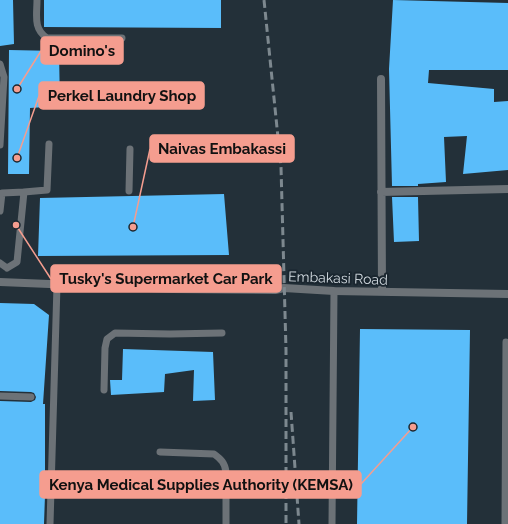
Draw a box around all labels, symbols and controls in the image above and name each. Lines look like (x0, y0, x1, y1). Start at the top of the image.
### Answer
callout: Domino's (41, 37, 123, 64)
text: Domino's (49, 42, 115, 60)
callout: Perkel Laundry Shop (39, 82, 204, 109)
text: Perkel Laundry Shop (48, 87, 197, 105)
callout: Naivas Embakassi (150, 135, 294, 162)
text: Naivas Embakassi (158, 140, 286, 158)
callout: Tusky's Supermarket Car Park (51, 265, 281, 292)
street label: Embakasi Road (288, 268, 388, 288)
text: Tusky's Supermarket Car Park (59, 270, 273, 288)
callout: Kenya Medical Supplies Authority (KEMSA) (40, 471, 361, 498)
text: Kenya Medical Supplies Authority (KEMSA) (49, 476, 353, 494)

